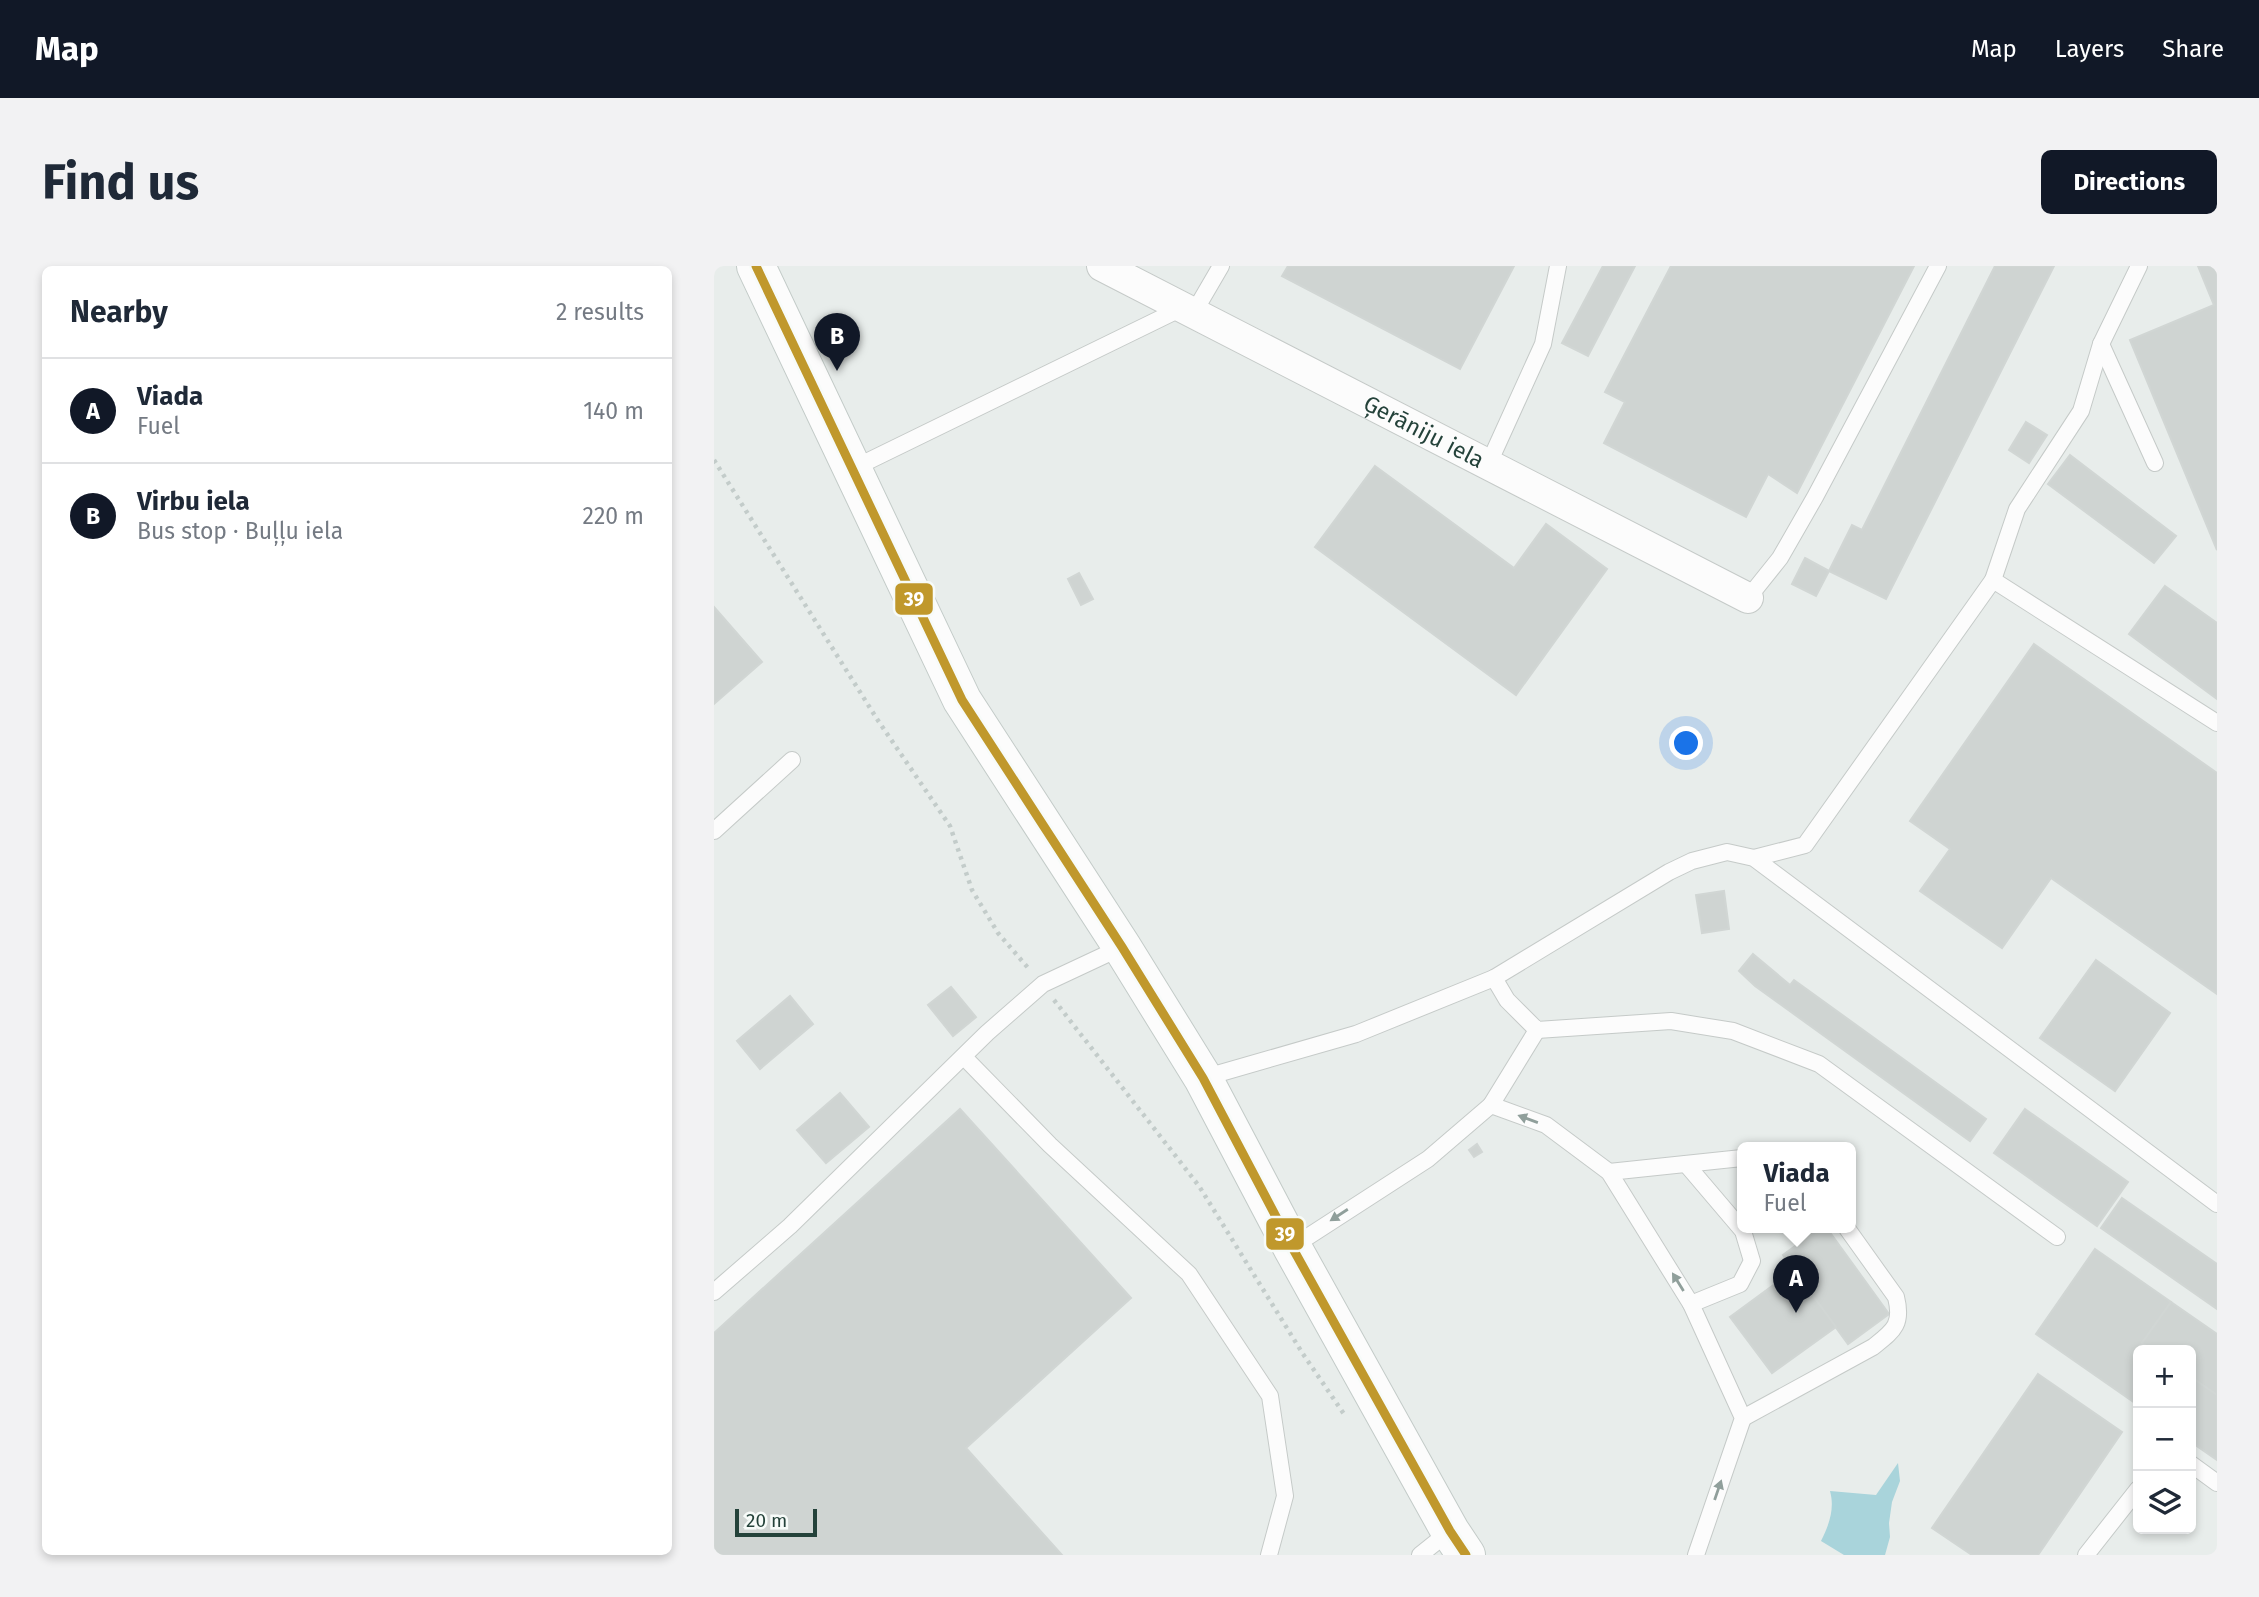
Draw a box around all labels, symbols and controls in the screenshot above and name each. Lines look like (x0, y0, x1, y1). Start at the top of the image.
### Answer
text: Map (35, 29, 99, 69)
text: Map (1971, 35, 2017, 63)
text: Layers (2055, 35, 2124, 63)
text: Share (2162, 35, 2224, 63)
button: Directions (2041, 150, 2217, 214)
text: Find us (42, 153, 199, 212)
text: Nearby (70, 294, 168, 330)
text: 2 results (556, 298, 644, 326)
pin: B (814, 313, 860, 371)
text: Viada (137, 381, 203, 412)
street label: Ģerāniju iela (1359, 389, 1489, 474)
text: A (86, 397, 100, 425)
text: 140 m (583, 397, 644, 425)
text: Fuel (137, 412, 180, 440)
text: Virbu iela (137, 486, 250, 517)
text: B (86, 502, 100, 530)
text: 220 m (583, 502, 644, 530)
text: Bus stop · Buļļu iela (137, 517, 343, 545)
line badge: 39 (894, 582, 934, 616)
text: 39 (903, 588, 925, 611)
your location (1669, 726, 1703, 760)
one-way arrow (1517, 1113, 1538, 1124)
popup (1737, 1142, 1856, 1233)
text: Viada (1763, 1158, 1830, 1189)
text: Fuel (1763, 1189, 1806, 1217)
one-way arrow (1329, 1209, 1349, 1222)
line badge: 39 (1265, 1217, 1305, 1251)
text: 39 (1274, 1223, 1296, 1246)
pin: A (1773, 1255, 1819, 1313)
one-way arrow (1671, 1273, 1684, 1292)
map controls (2133, 1345, 2196, 1534)
button: + (2133, 1345, 2196, 1408)
button: − (2133, 1408, 2196, 1471)
button: layers (2133, 1471, 2196, 1534)
one-way arrow (1713, 1480, 1724, 1501)
scale bar (735, 1506, 817, 1538)
text: 20 m (746, 1509, 787, 1532)

